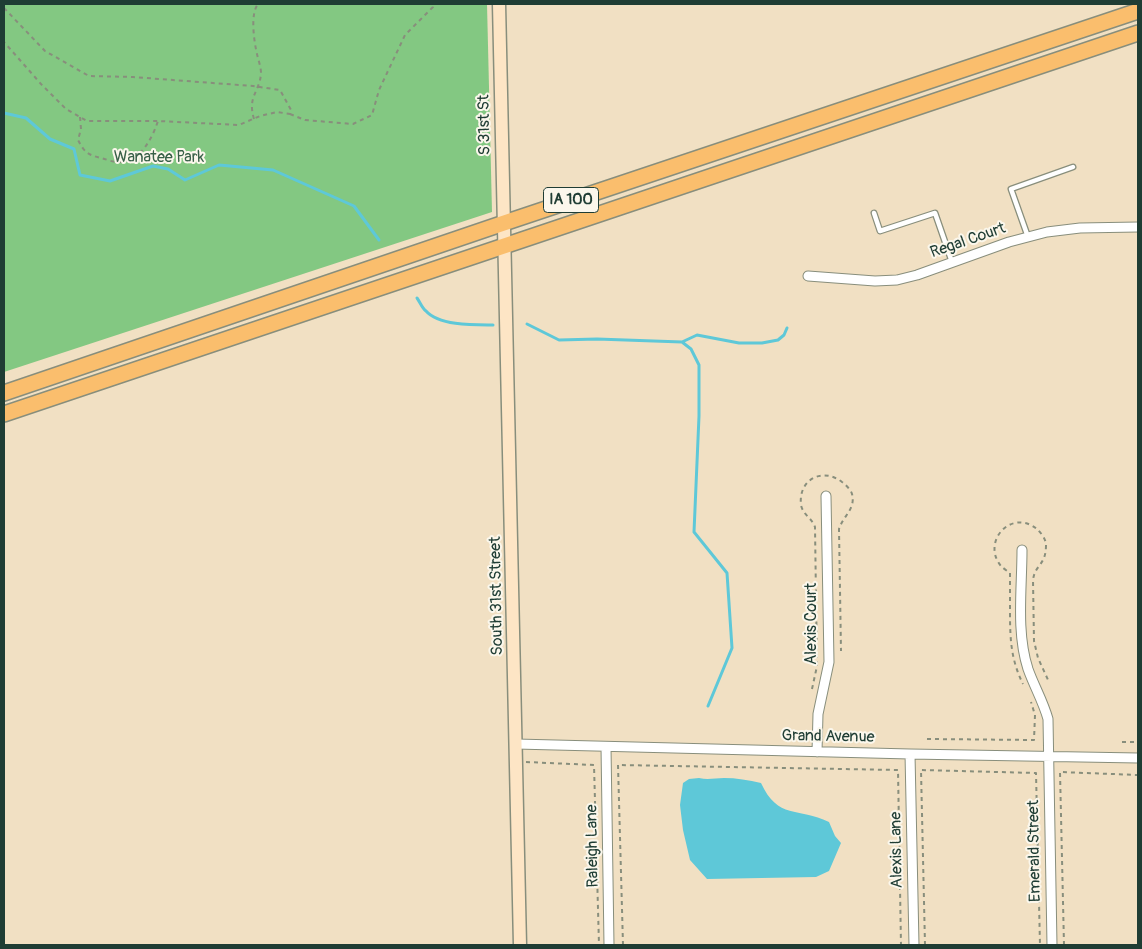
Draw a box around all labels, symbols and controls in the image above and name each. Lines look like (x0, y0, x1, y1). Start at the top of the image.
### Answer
street label: S 31st St (475, 94, 495, 156)
park label: Wanatee Park (114, 148, 204, 168)
road number: IA 100 (544, 188, 598, 212)
street label: Regal Court (928, 219, 1008, 263)
street label: South 31st Street (486, 536, 508, 656)
street label: Alexis Court (802, 583, 822, 665)
street label: Grand Avenue (781, 727, 875, 747)
street label: Emerald Street (1025, 800, 1045, 902)
street label: Raleigh Lane (583, 804, 603, 888)
street label: Alexis Lane (887, 812, 907, 888)

